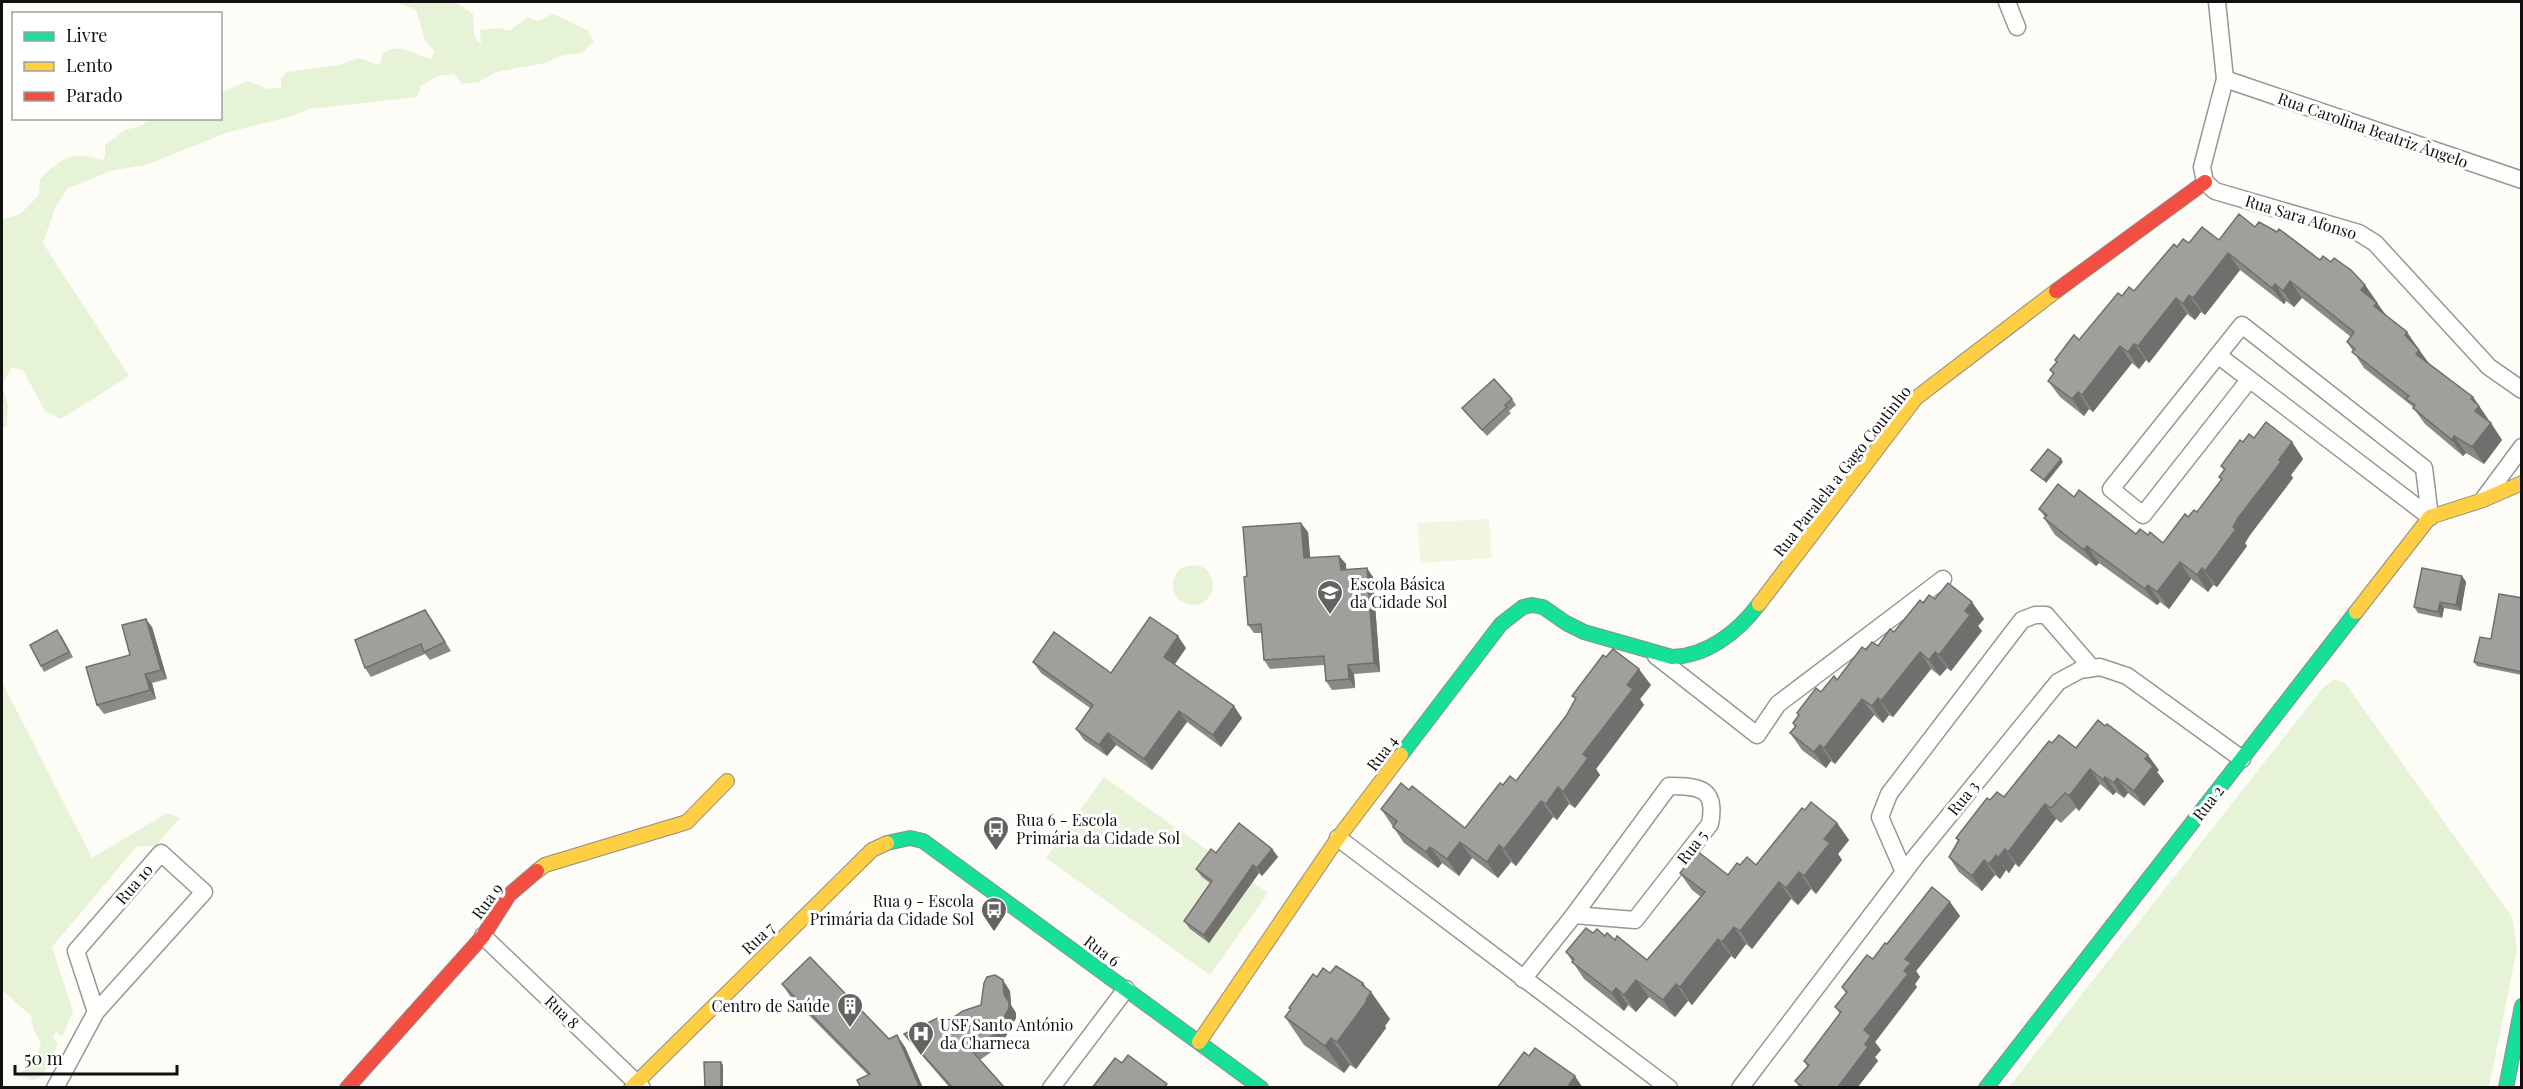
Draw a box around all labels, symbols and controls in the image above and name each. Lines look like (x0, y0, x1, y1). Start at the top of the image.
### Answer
legend (12, 12, 222, 120)
text: Livre (66, 23, 107, 47)
text: Lento (66, 53, 113, 77)
text: Parado (66, 83, 123, 107)
street label: Rua Carolina Beatriz Ângelo (2275, 87, 2471, 172)
street label: Rua Sara Afonso (2243, 190, 2360, 244)
street label: Rua Paralela a Gago Coutinho (1768, 381, 1915, 561)
place label: Escola Básica da Cidade Sol (1350, 573, 1448, 612)
school or university icon: Escola Básica da Cidade Sol (1315, 578, 1345, 616)
street label: Rua 4 (1361, 731, 1402, 775)
street label: Rua 3 (1942, 776, 1983, 819)
street label: Rua 2 (2187, 781, 2228, 825)
place label: Rua 6 - Escola Primária da Cidade Sol (1016, 809, 1181, 848)
bus stop icon: Rua 6 - Escola Primária da Cidade Sol (981, 814, 1011, 852)
street label: Rua 5 (1672, 825, 1712, 868)
street label: Rua 10 (110, 859, 157, 908)
street label: Rua 9 (466, 879, 507, 923)
place label: Rua 9 - Escola Primária da Cidade Sol (810, 890, 974, 929)
bus stop icon: Rua 9 - Escola Primária da Cidade Sol (979, 895, 1009, 933)
street label: Rua 7 (737, 917, 779, 958)
street label: Rua 6 (1080, 930, 1124, 971)
street label: Rua 8 (541, 990, 584, 1033)
building icon: Centro de Saúde (835, 991, 865, 1029)
place label: Centro de Saúde (711, 995, 830, 1016)
place label: USF Santo António da Charneca (940, 1014, 1074, 1053)
hospital icon: USF Santo António da Charneca (906, 1019, 936, 1057)
scale bar (15, 1038, 177, 1076)
text: 50 m (24, 1046, 63, 1070)

